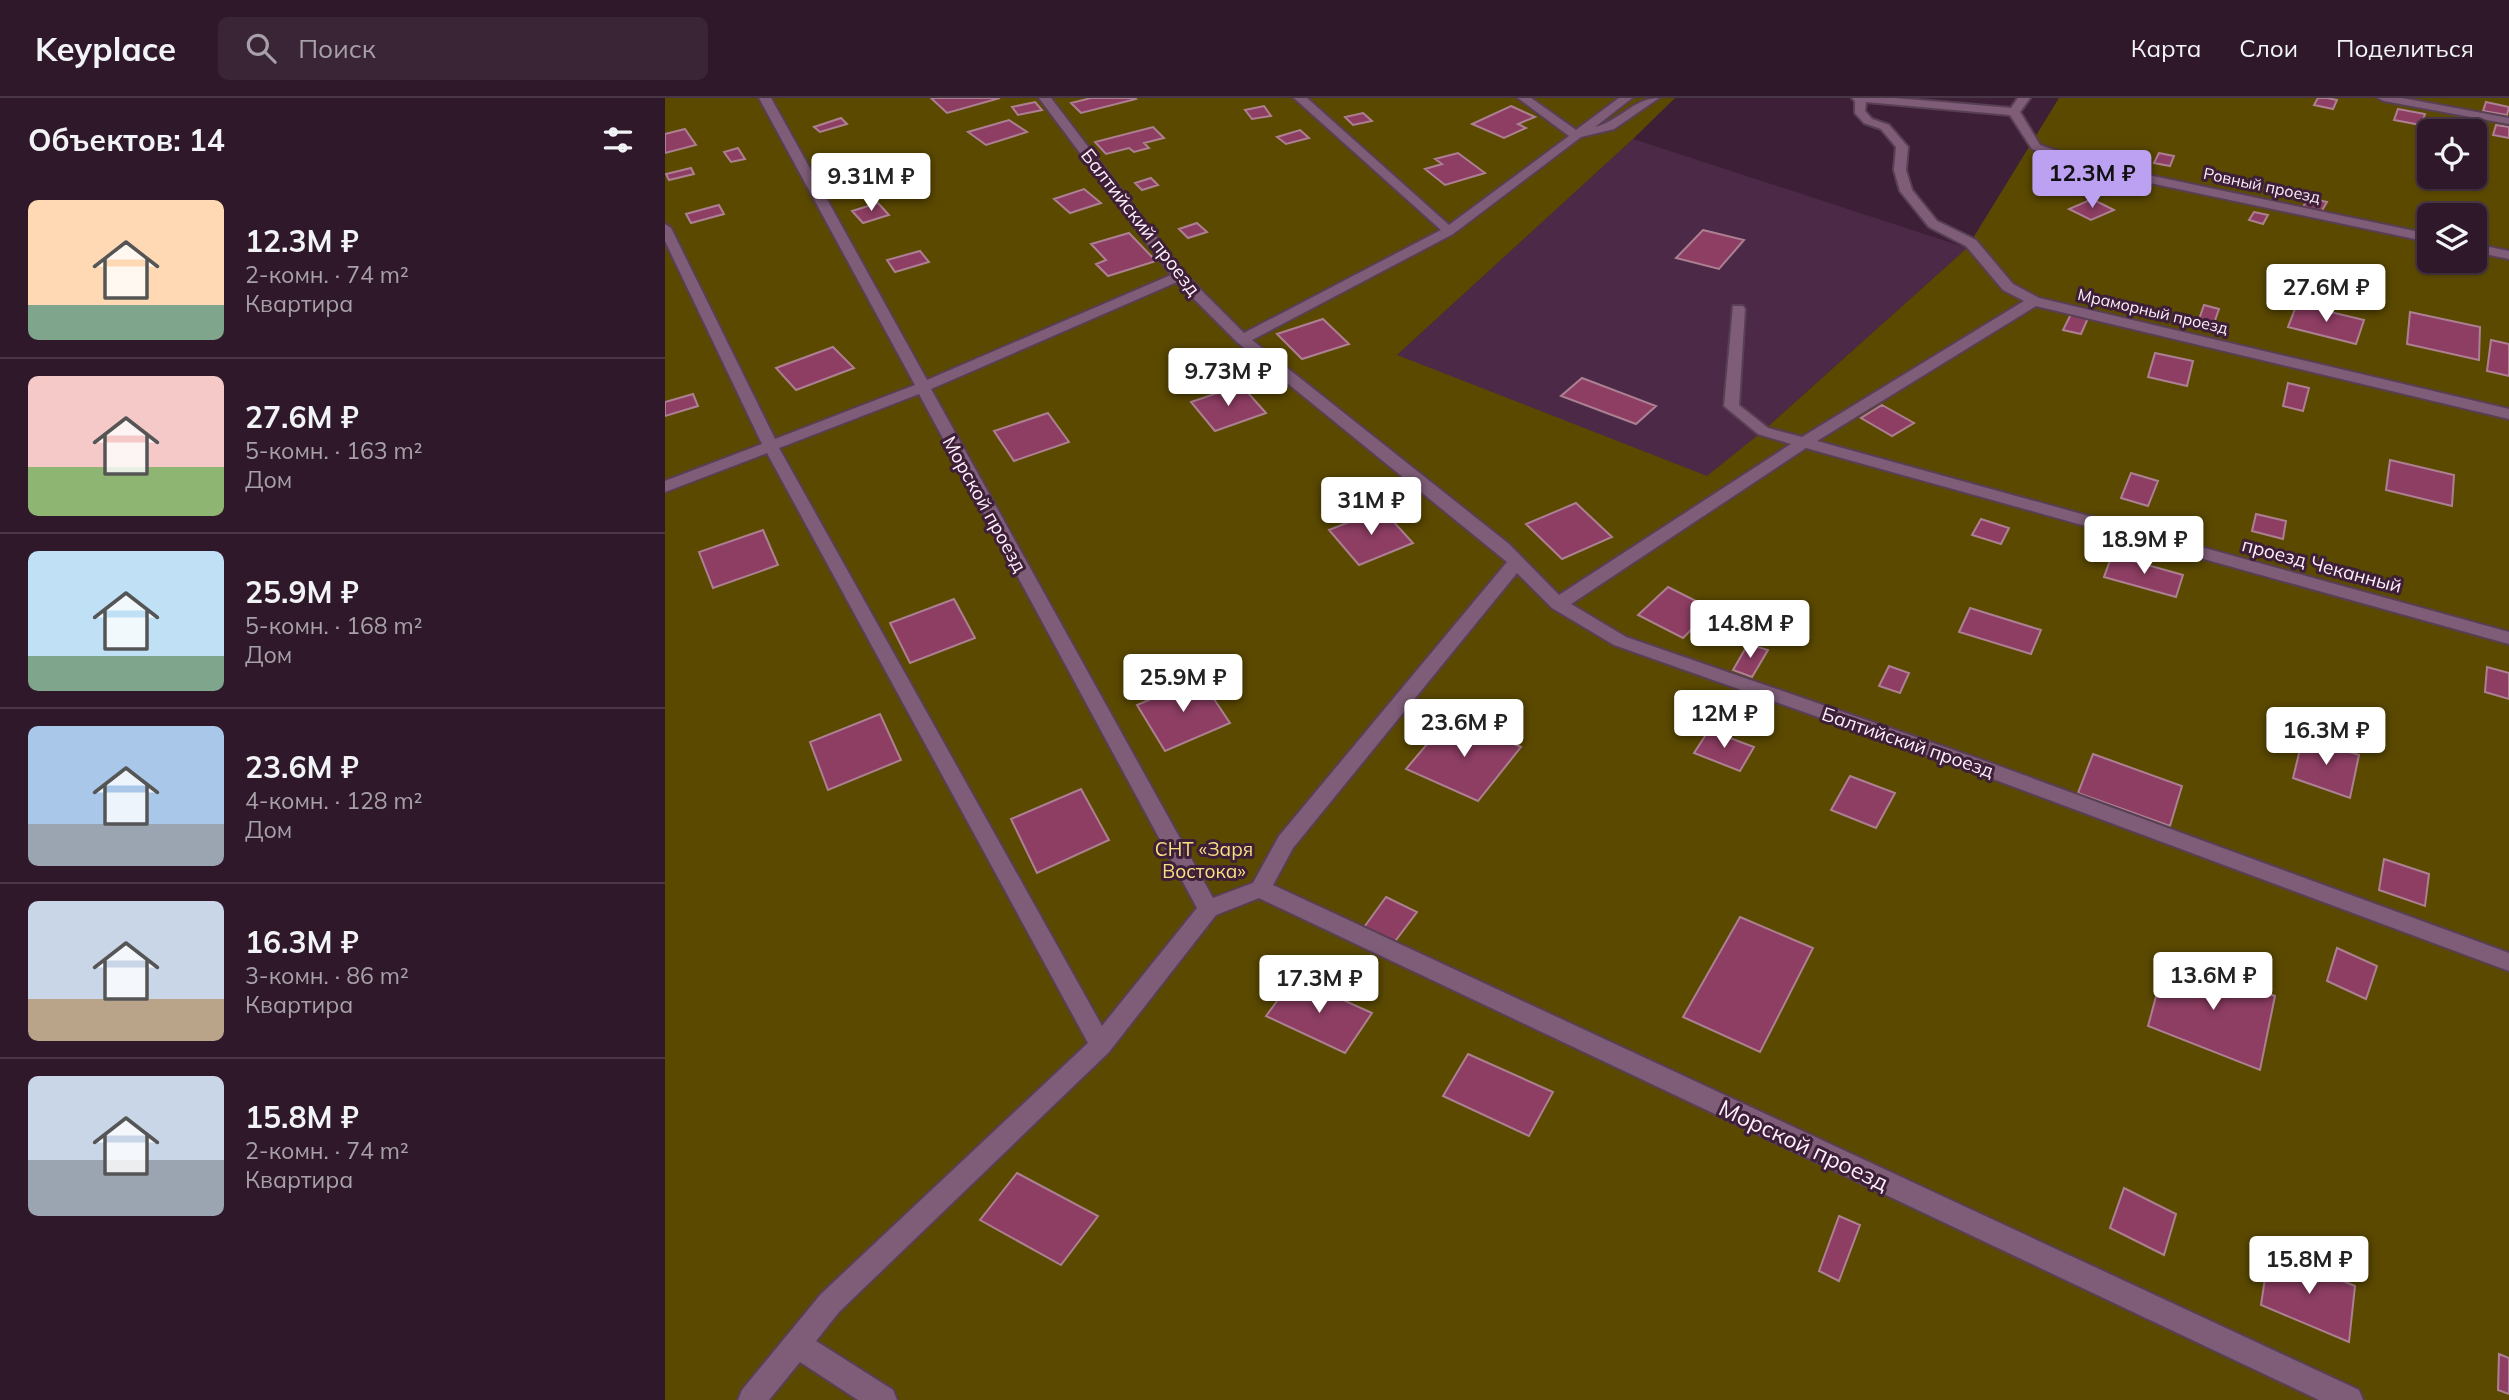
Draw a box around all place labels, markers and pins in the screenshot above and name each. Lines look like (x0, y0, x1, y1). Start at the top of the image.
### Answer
pin: 12.3M ₽ (2027, 150, 2157, 210)
pin: 9.31M ₽ (806, 153, 936, 213)
pin: 27.6M ₽ (2261, 264, 2391, 324)
pin: 9.73M ₽ (1163, 348, 1293, 408)
pin: 31M ₽ (1322, 478, 1420, 537)
pin: 18.9M ₽ (2079, 517, 2209, 576)
pin: 14.8M ₽ (1685, 601, 1815, 660)
pin: 25.9M ₽ (1118, 654, 1248, 714)
pin: 12M ₽ (1675, 690, 1773, 750)
pin: 23.6M ₽ (1399, 700, 1529, 759)
pin: 16.3M ₽ (2261, 708, 2391, 767)
pin: 13.6M ₽ (2148, 953, 2278, 1012)
pin: 17.3M ₽ (1254, 956, 1384, 1015)
pin: 15.8M ₽ (2244, 1236, 2374, 1296)

